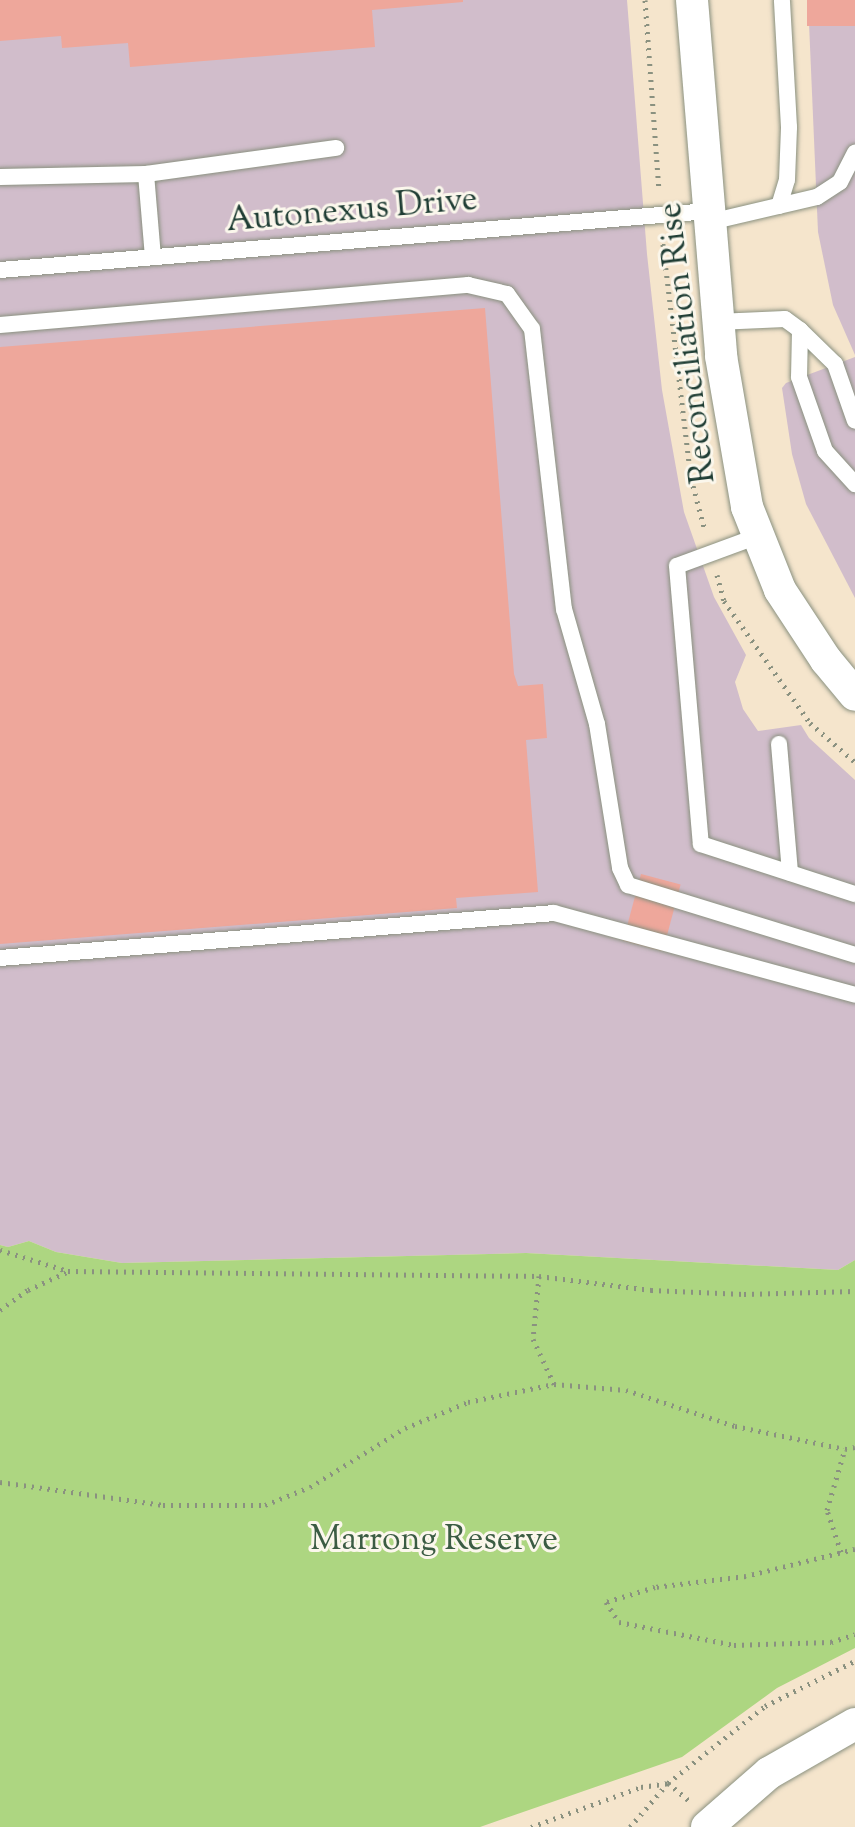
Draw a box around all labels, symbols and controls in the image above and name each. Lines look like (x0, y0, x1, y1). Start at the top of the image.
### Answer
street label: Autonexus Drive (225, 180, 479, 242)
street label: Reconciliation Rise (651, 200, 725, 486)
park label: Marrong Reserve (310, 1521, 558, 1561)

